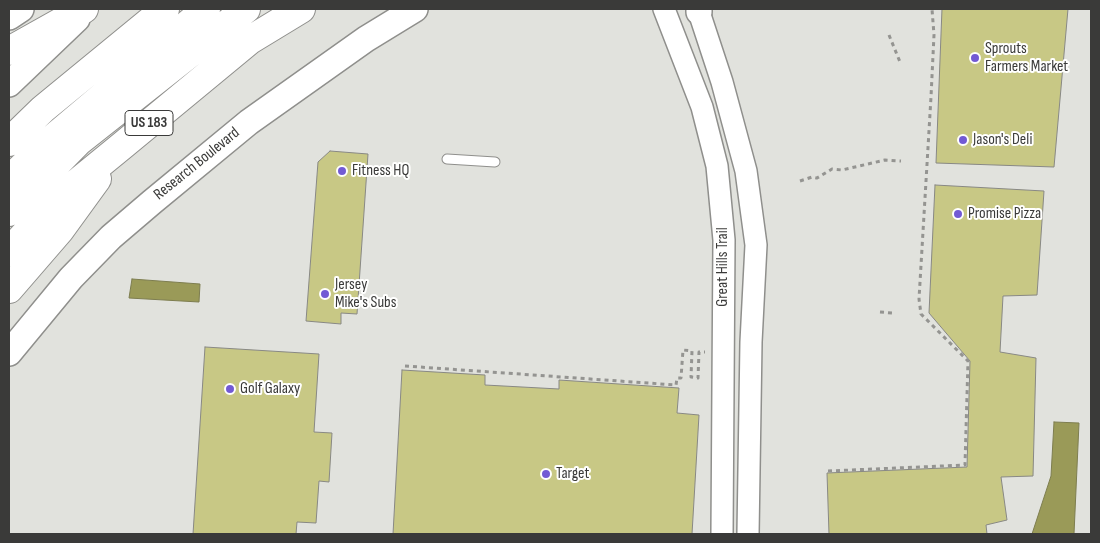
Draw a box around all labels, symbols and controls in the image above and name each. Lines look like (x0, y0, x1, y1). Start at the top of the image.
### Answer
place label: Sprouts Farmers Market (985, 39, 1068, 77)
marker: Sprouts Farmers Market (969, 52, 981, 64)
road number: US 183 (125, 110, 173, 136)
street label: Research Boulevard (150, 124, 244, 204)
place label: Jason's Deli (973, 130, 1032, 150)
marker: Jason's Deli (957, 134, 969, 146)
place label: Fitness HQ (352, 161, 409, 181)
marker: Fitness HQ (336, 165, 348, 177)
place label: Promise Pizza (968, 204, 1041, 224)
marker: Promise Pizza (952, 208, 964, 220)
street label: Great Hills Trail (713, 227, 733, 307)
place label: Jersey Mike's Subs (335, 275, 396, 313)
marker: Jersey Mike's Subs (319, 288, 331, 300)
place label: Golf Galaxy (240, 379, 300, 399)
marker: Golf Galaxy (224, 383, 236, 395)
place label: Target (556, 464, 589, 484)
marker: Target (540, 468, 552, 480)

